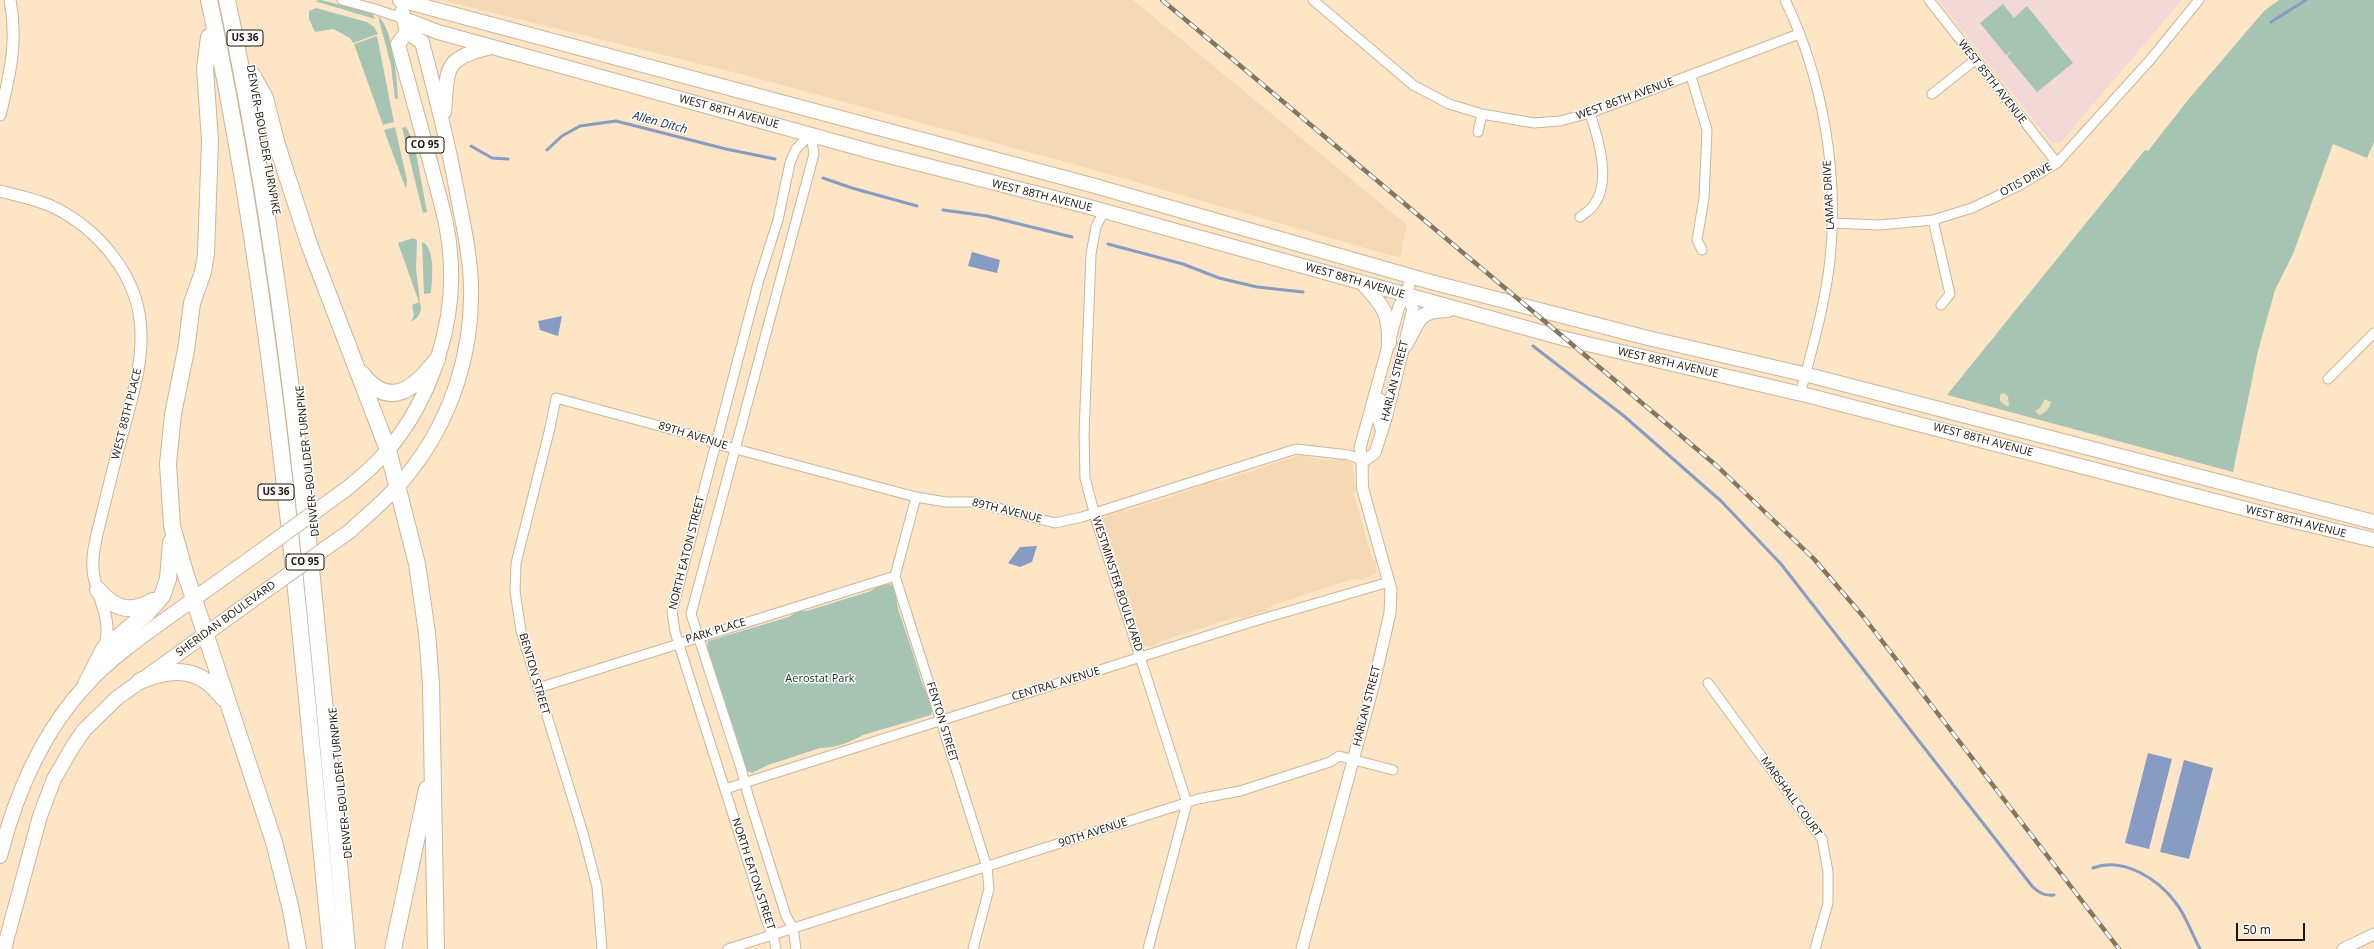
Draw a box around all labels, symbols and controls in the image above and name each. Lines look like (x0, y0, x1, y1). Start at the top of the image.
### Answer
road number: US 36 (227, 30, 263, 46)
street label: WEST 85TH AVENUE (1955, 37, 2029, 127)
street label: DENVER–BOULDER TURNPIKE (243, 64, 283, 216)
street label: WEST 86TH AVENUE (1574, 75, 1676, 123)
street label: WEST 88TH AVENUE (678, 92, 780, 132)
water label: Allen Ditch (631, 109, 689, 137)
road number: CO 95 (406, 137, 444, 153)
street label: LAMAR DRIVE (1821, 160, 1837, 230)
street label: OTIS DRIVE (1998, 160, 2054, 200)
street label: WEST 88TH AVENUE (991, 177, 1093, 215)
street label: WEST 88TH AVENUE (1304, 260, 1406, 302)
street label: HARLAN STREET (1379, 339, 1411, 423)
street label: WEST 88TH AVENUE (1616, 345, 1720, 381)
street label: WEST 88TH PLACE (109, 367, 145, 461)
street label: DENVER–BOULDER TURNPIKE (293, 385, 323, 537)
street label: 89TH AVENUE (657, 419, 729, 453)
street label: WEST 88TH AVENUE (1932, 420, 2034, 460)
road number: US 36 (258, 484, 294, 500)
street label: NORTH EATON STREET (666, 495, 708, 611)
street label: 89TH AVENUE (971, 496, 1043, 526)
street label: WEST 88TH AVENUE (2245, 503, 2347, 541)
street label: WESTMINSTER BOULEVARD (1089, 515, 1145, 653)
road number: CO 95 (286, 554, 324, 570)
street label: SHERIDAN BOULEVARD (174, 578, 278, 660)
street label: PARK PLACE (684, 616, 748, 646)
street label: BENTON STREET (516, 632, 552, 716)
street label: CENTRAL AVENUE (1010, 664, 1102, 704)
street label: HARLAN STREET (1351, 664, 1383, 748)
park label: Aerostat Park (785, 672, 855, 686)
street label: FENTON STREET (924, 680, 960, 764)
street label: DENVER–BOULDER TURNPIKE (326, 707, 356, 859)
street label: MARSHALL COURT (1758, 755, 1824, 839)
street label: NORTH EATON STREET (729, 816, 777, 932)
street label: 90TH AVENUE (1057, 816, 1129, 850)
scale bar (2238, 915, 2307, 941)
text: 50 m (2243, 921, 2271, 938)

